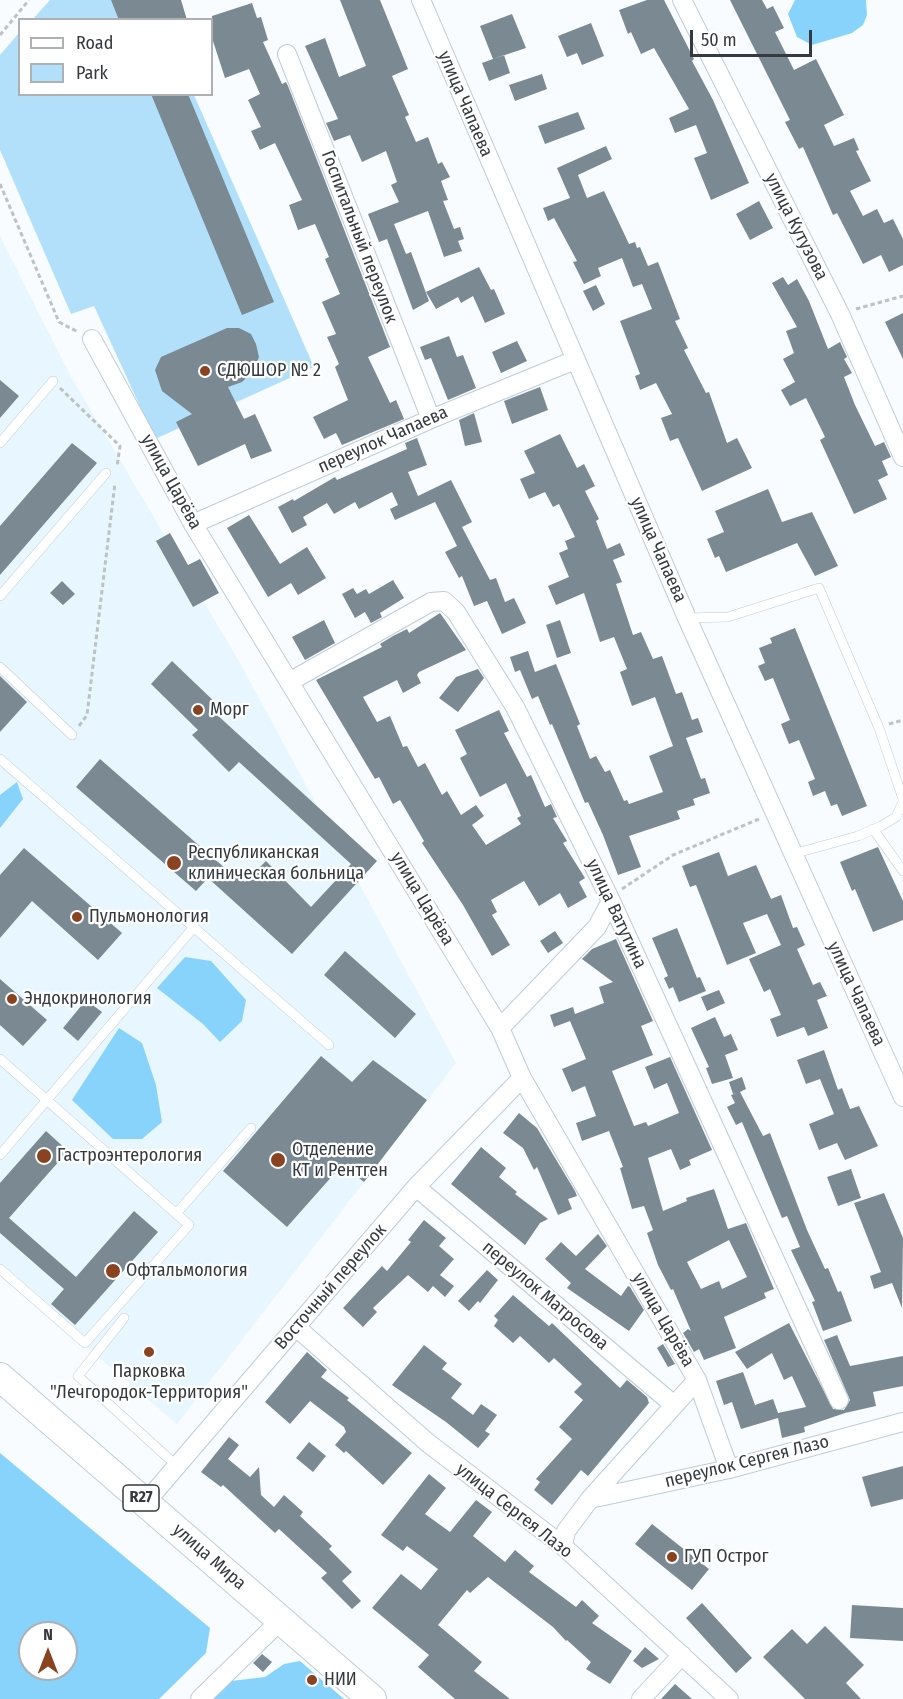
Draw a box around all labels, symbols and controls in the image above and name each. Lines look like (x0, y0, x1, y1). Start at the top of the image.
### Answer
legend (18, 18, 213, 96)
scale bar (693, 18, 814, 56)
text: 50 m (701, 29, 737, 51)
text: Road (76, 32, 113, 54)
street label: улица Чапаева (433, 48, 497, 160)
text: Park (76, 62, 108, 84)
street label: Госпитальный переулок (316, 148, 402, 326)
street label: улица Кутузова (760, 170, 832, 284)
place label: СДЮШОР № 2 (217, 360, 321, 382)
marker: СДЮШОР № 2 (198, 364, 212, 378)
street label: переулок Чапаева (315, 402, 451, 478)
street label: улица Царёва (136, 431, 206, 533)
street label: улица Чапаева (625, 494, 691, 606)
place label: Морг (210, 699, 249, 721)
marker: Морг (191, 703, 205, 717)
place label: Республиканская клиническая больница (188, 842, 364, 884)
street label: улица Царёва (386, 848, 458, 950)
marker: Республиканская клиническая больница (165, 854, 183, 872)
street label: улица Ватутина (581, 856, 651, 972)
place label: Пульмонология (89, 906, 209, 928)
marker: Пульмонология (70, 910, 84, 924)
street label: улица Чапаева (822, 938, 890, 1050)
place label: Эндокринология (24, 988, 152, 1010)
marker: Эндокринология (5, 992, 19, 1006)
place label: Отделение КТ и Рентген (292, 1139, 388, 1182)
place label: Гастроэнтерология (57, 1145, 202, 1167)
marker: Гастроэнтерология (35, 1147, 53, 1165)
marker: Отделение КТ и Рентген (269, 1151, 287, 1169)
street label: Восточный переулок (271, 1220, 391, 1354)
street label: переулок Матросова (477, 1237, 613, 1355)
place label: Офтальмология (126, 1260, 248, 1282)
marker: Офтальмология (104, 1262, 122, 1280)
street label: улица Царёва (627, 1269, 699, 1371)
marker: Парковка "Лечгородок-Территория" (142, 1345, 156, 1359)
place label: Парковка "Лечгородок-Территория" (50, 1361, 248, 1404)
street label: переулок Сергея Лазо (663, 1431, 831, 1493)
street label: улица Сергея Лазо (452, 1459, 576, 1563)
road number: R27 (123, 1485, 159, 1511)
street label: улица Мира (168, 1519, 250, 1595)
place label: ГУП Острог (684, 1546, 768, 1568)
marker: ГУП Острог (665, 1550, 679, 1564)
north arrow (18, 1621, 78, 1681)
text: N (43, 1625, 53, 1644)
place label: НИИ (324, 1669, 357, 1691)
marker: НИИ (305, 1673, 319, 1687)

